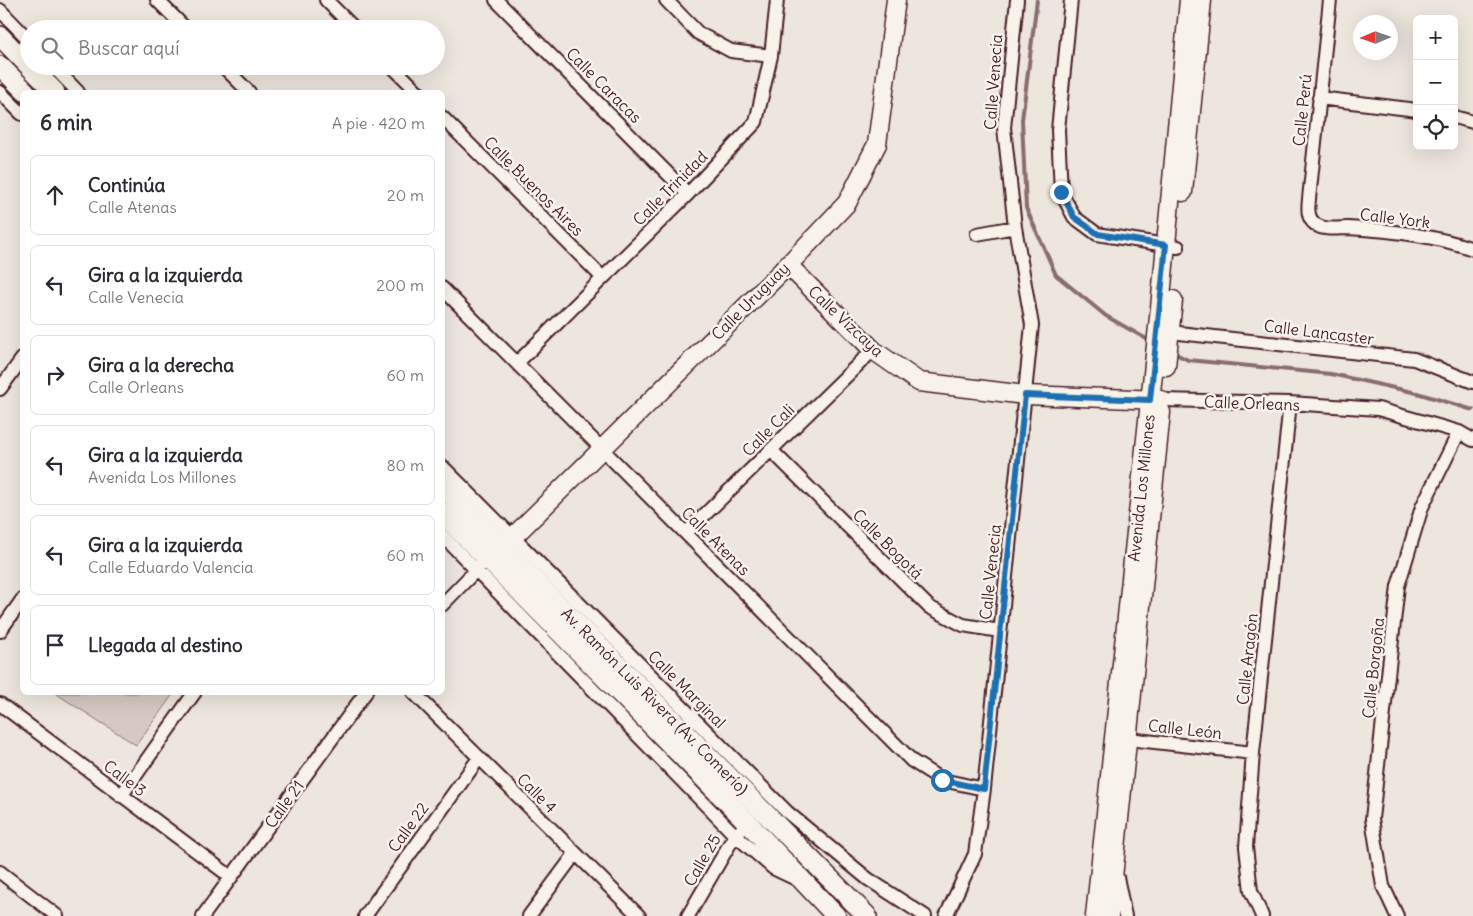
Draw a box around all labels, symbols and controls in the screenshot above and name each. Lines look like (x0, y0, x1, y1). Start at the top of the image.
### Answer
north arrow (1353, 15, 1398, 60)
map controls (1413, 15, 1458, 150)
button: + (1413, 15, 1458, 60)
search box (20, 20, 445, 75)
street label: Calle Venecia (980, 33, 1006, 131)
icon: search (38, 34, 66, 62)
text: Buscar aquí (78, 36, 179, 60)
street label: Calle Caracas (562, 43, 646, 127)
button: − (1413, 60, 1458, 105)
street label: Calle Perú (1288, 73, 1316, 147)
button: locate (1413, 105, 1458, 150)
text: 6 min (40, 109, 92, 136)
text: A pie · 420 m (332, 113, 425, 133)
street label: Calle Buenos Aires (480, 132, 588, 240)
street label: Calle Trinidad (629, 147, 711, 229)
text: Continúa (88, 173, 165, 197)
icon: ahead (41, 181, 69, 209)
route end (1050, 181, 1073, 204)
text: 20 m (387, 185, 424, 205)
text: Calle Atenas (88, 197, 177, 217)
street label: Calle York (1359, 204, 1431, 232)
street label: Calle Uruguay (707, 258, 793, 344)
text: Gira a la izquierda (88, 263, 243, 287)
icon: left (41, 271, 69, 299)
text: 200 m (376, 275, 424, 295)
street label: Calle Vizcaya (804, 281, 888, 361)
text: Calle Venecia (88, 287, 184, 307)
street label: Calle Lancaster (1263, 315, 1376, 349)
text: Gira a la derecha (88, 353, 234, 377)
icon: right (41, 361, 69, 389)
text: 60 m (386, 365, 424, 385)
text: Calle Orleans (88, 377, 184, 397)
street label: Calle Orleans (1204, 391, 1300, 415)
street label: Calle Cali (738, 400, 798, 460)
street label: Avenida Los Millones (1123, 413, 1159, 563)
text: Gira a la izquierda (88, 443, 243, 467)
icon: left (41, 451, 69, 479)
text: 80 m (386, 455, 424, 475)
text: Avenida Los Millones (88, 467, 236, 487)
street label: Calle Atenas (678, 503, 754, 579)
street label: Calle Bogotá (849, 505, 927, 583)
street label: Calle Venecia (975, 523, 1005, 621)
text: Gira a la izquierda (88, 533, 243, 557)
icon: left (41, 541, 69, 569)
text: 60 m (386, 545, 424, 565)
text: Calle Eduardo Valencia (88, 557, 254, 577)
street label: Av. Ramón Luis Rivera (Av. Comerío) (557, 603, 753, 799)
street label: Calle Aragón (1232, 612, 1262, 706)
street label: Calle Borgoña (1358, 617, 1388, 719)
icon: arrive (41, 631, 69, 659)
text: Llegada al destino (88, 633, 243, 657)
street label: Calle Marginal (644, 646, 730, 732)
street label: Calle León (1147, 715, 1223, 743)
street label: Calle 3 (100, 755, 150, 801)
street label: Calle 4 (513, 769, 561, 817)
route start (931, 769, 954, 792)
street label: Calle 21 (260, 776, 308, 832)
street label: Calle 22 (383, 798, 433, 856)
street label: Calle 25 (679, 830, 725, 890)

